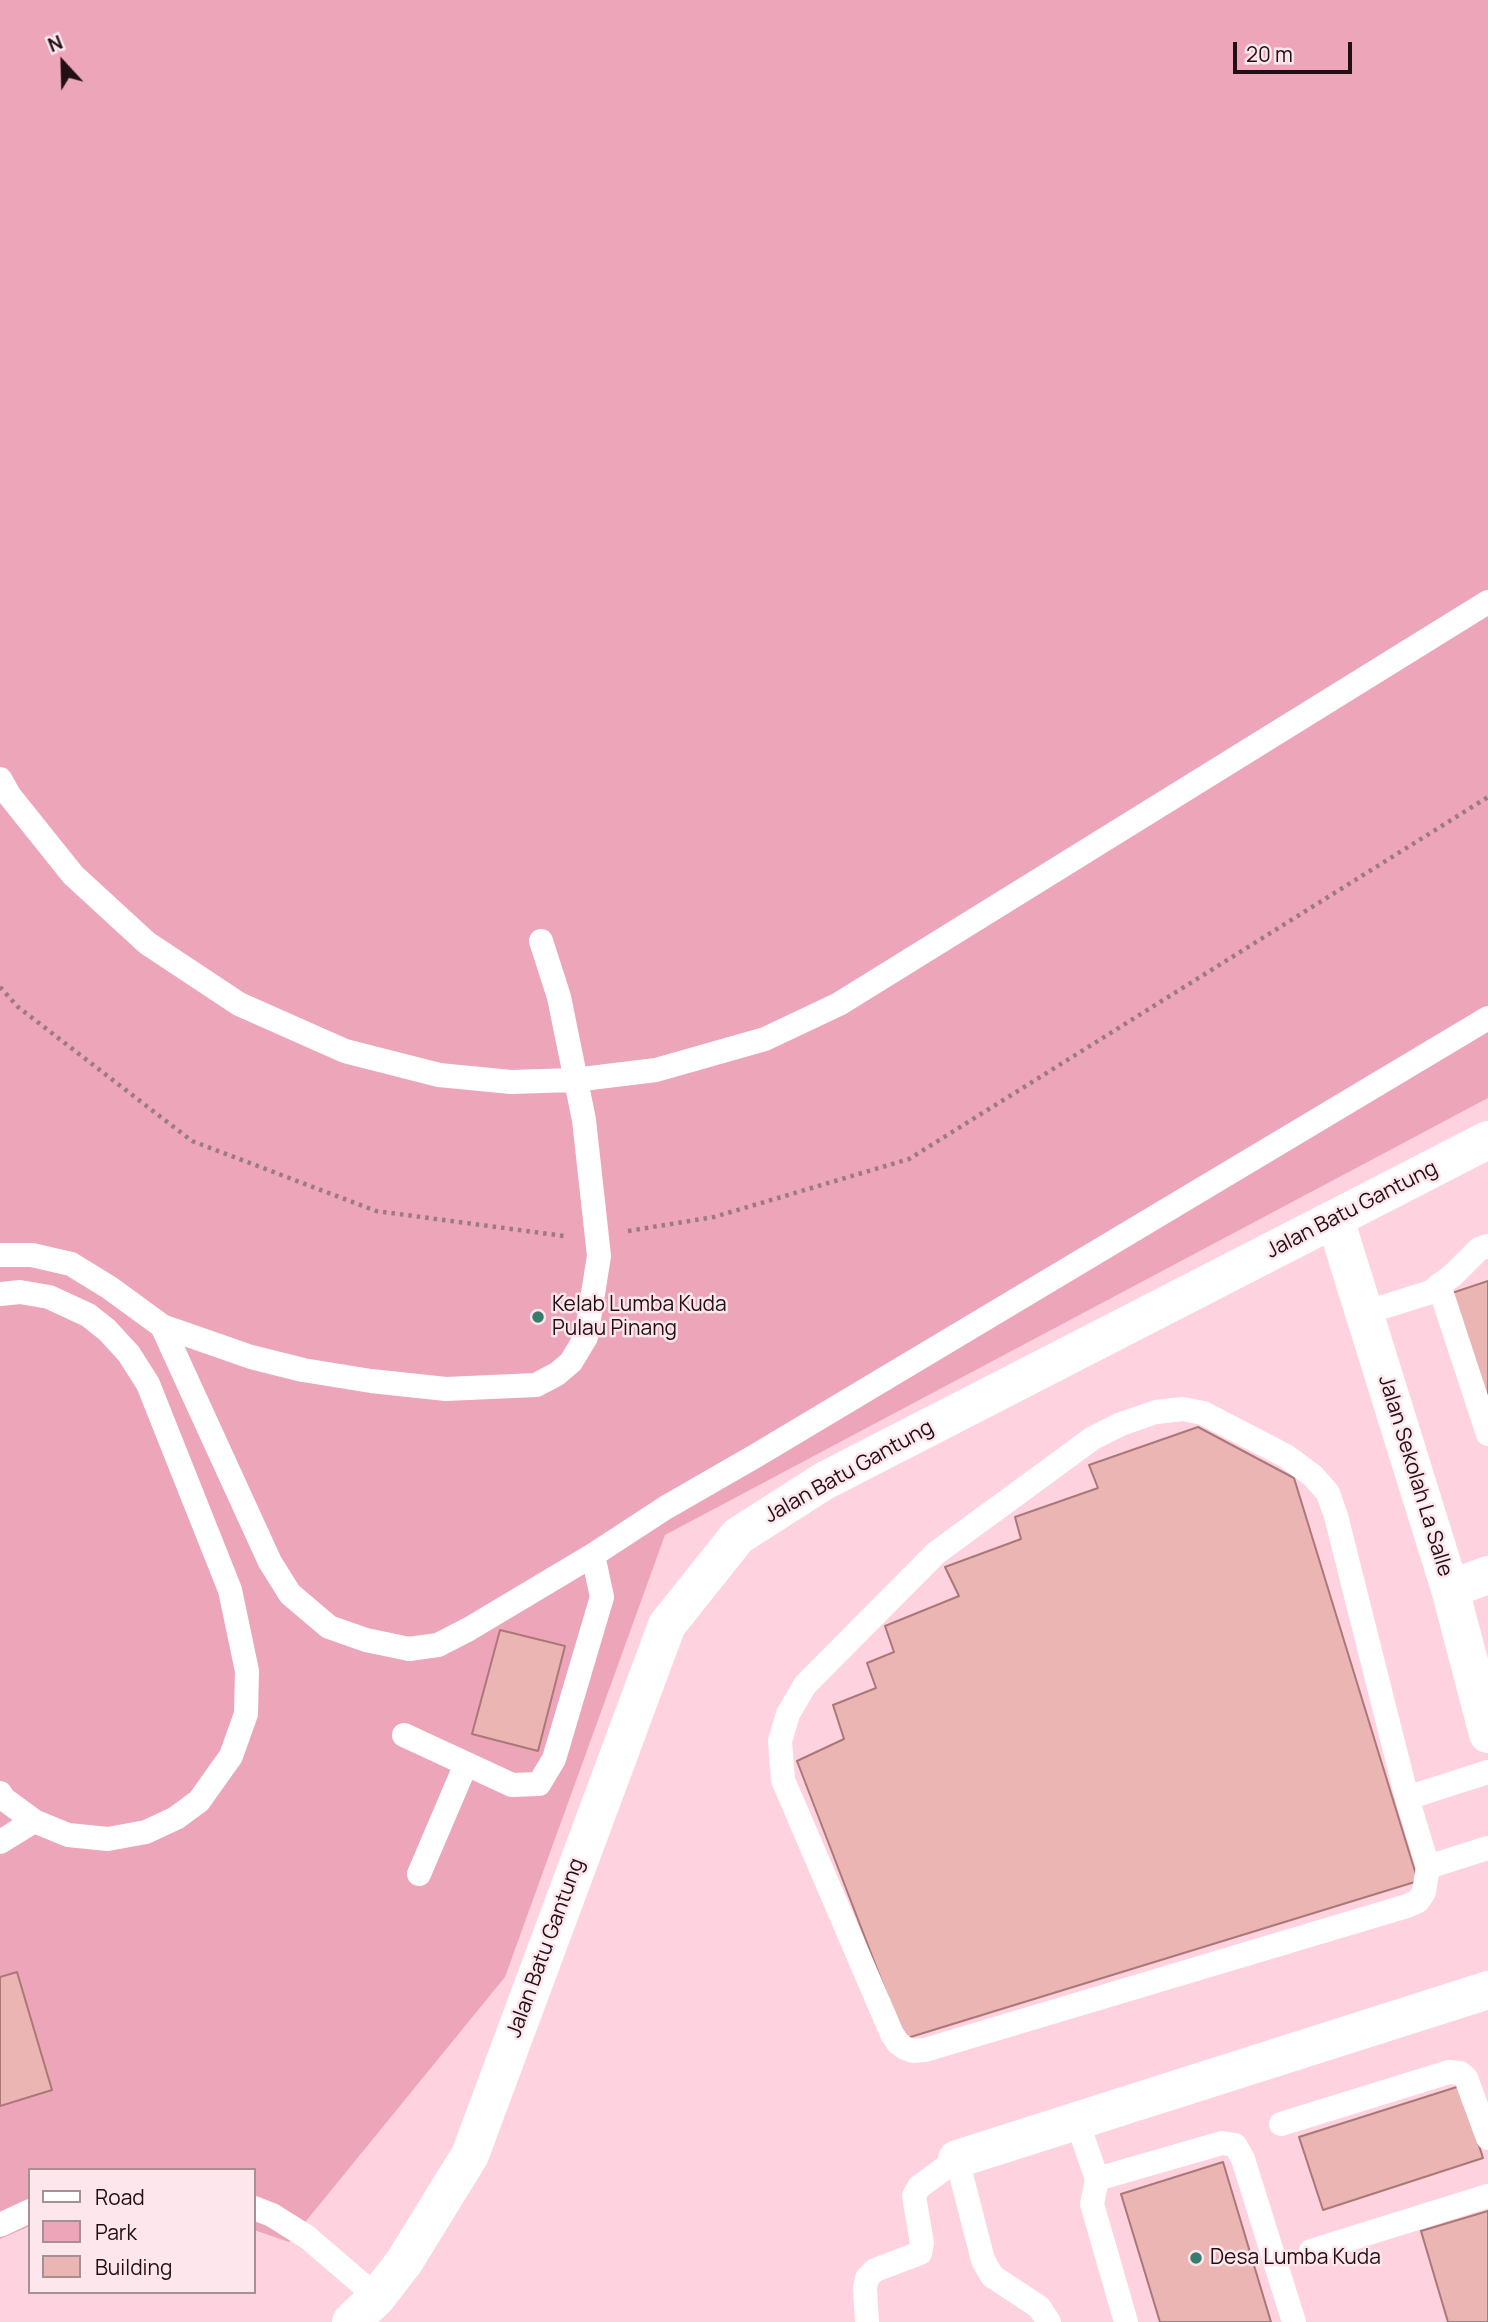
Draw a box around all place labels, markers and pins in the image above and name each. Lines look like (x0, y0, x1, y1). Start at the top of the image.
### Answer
place label: Kelab Lumba Kuda Pulau Pinang (552, 1292, 727, 1342)
marker: Kelab Lumba Kuda Pulau Pinang (530, 1309, 546, 1325)
place label: Desa Lumba Kuda (1210, 2245, 1381, 2271)
marker: Desa Lumba Kuda (1188, 2250, 1204, 2266)

